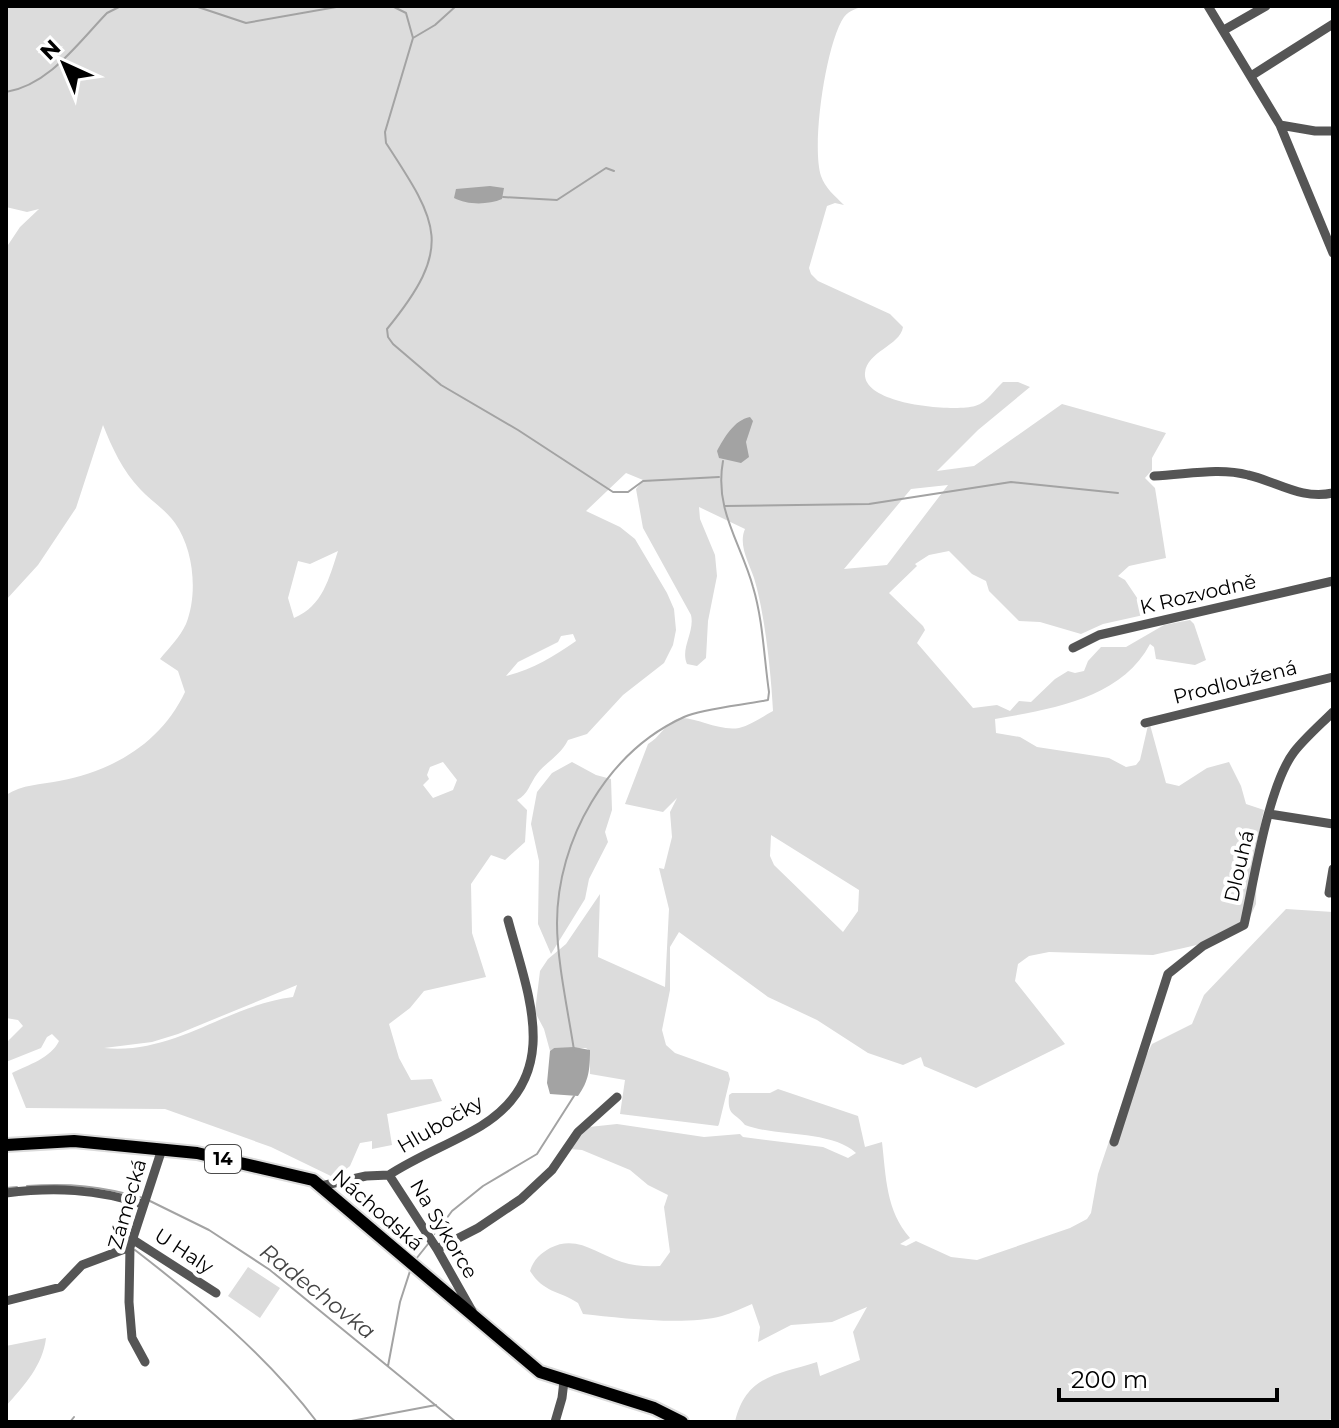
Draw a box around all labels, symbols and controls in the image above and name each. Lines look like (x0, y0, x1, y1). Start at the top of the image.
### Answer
north arrow (24, 24, 104, 104)
text: N (35, 34, 66, 66)
street label: K Rozvodně (1138, 569, 1258, 619)
street label: Prodloužená (1171, 655, 1299, 709)
street label: Dlouhá (1219, 828, 1259, 904)
street label: Hlubočky (393, 1090, 487, 1158)
road number: 14 (205, 1145, 241, 1173)
street label: Zámecká (103, 1156, 151, 1252)
street label: Náchodská (328, 1164, 428, 1256)
street label: Na Sýkorce (405, 1175, 483, 1283)
street label: U Haly (150, 1223, 218, 1279)
water label: Radechovka (255, 1238, 381, 1345)
scale bar (1059, 1352, 1277, 1402)
text: 200 m (1071, 1365, 1148, 1394)

